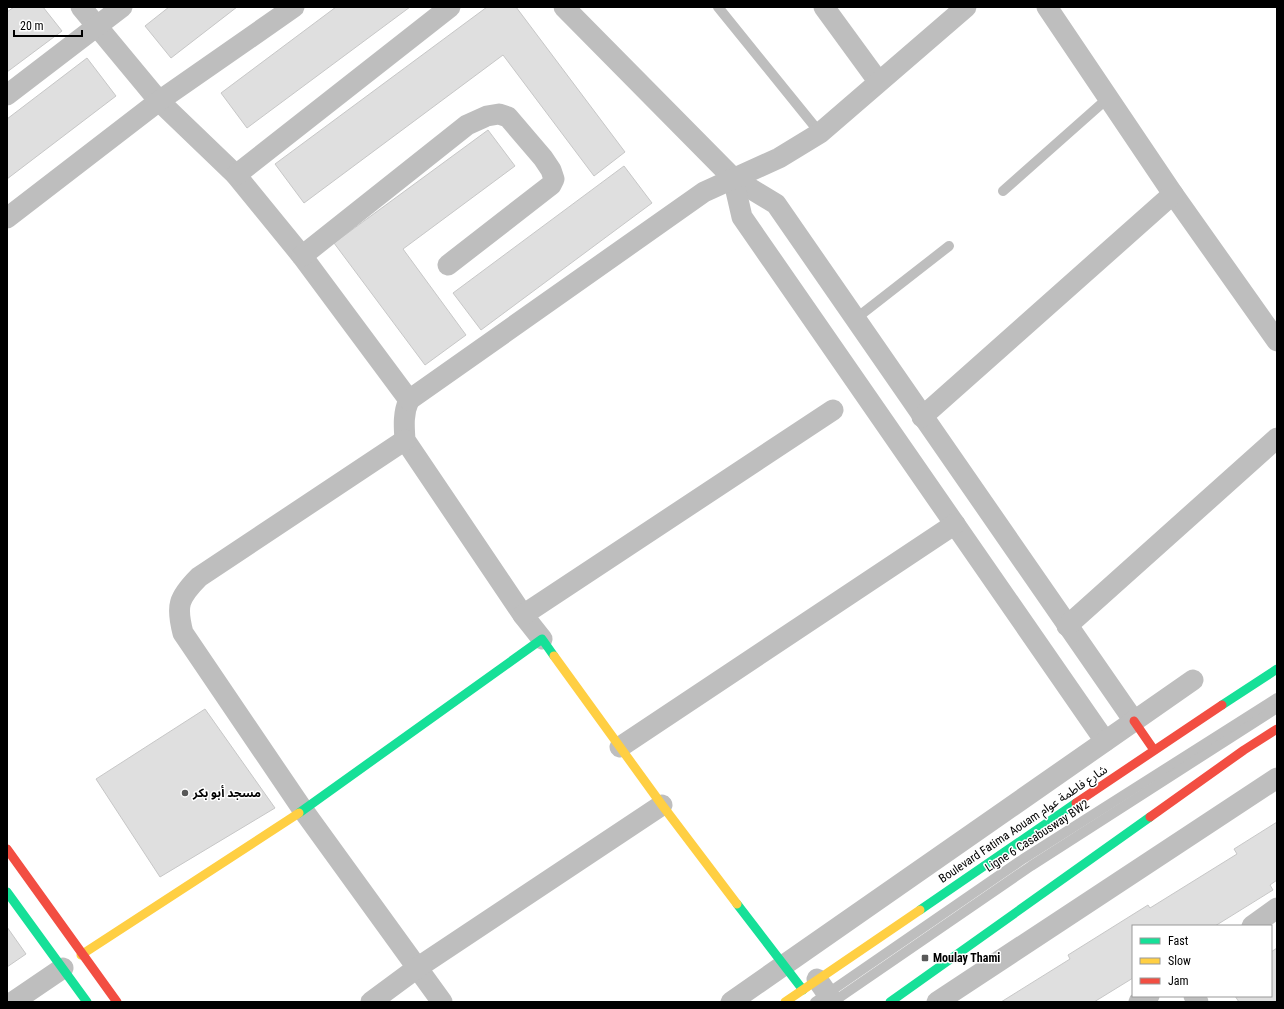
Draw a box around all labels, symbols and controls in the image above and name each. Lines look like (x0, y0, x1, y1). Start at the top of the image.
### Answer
scale bar (14, 12, 82, 38)
text: 20 m (20, 19, 44, 33)
street label: Boulevard Fatima Aouam شارع فاطمة عوام (936, 762, 1111, 887)
place label: مسجد أبو بكر (192, 785, 261, 800)
marker: مسجد أبو بكر (180, 788, 190, 798)
street label: Ligne 6 Casabusway BW2 (982, 797, 1092, 875)
legend (1132, 925, 1272, 997)
text: Fast (1168, 934, 1189, 948)
place label: Moulay Thami (933, 951, 1000, 965)
marker: Moulay Thami (920, 953, 930, 963)
text: Slow (1168, 954, 1191, 968)
text: Jam (1168, 974, 1189, 988)

